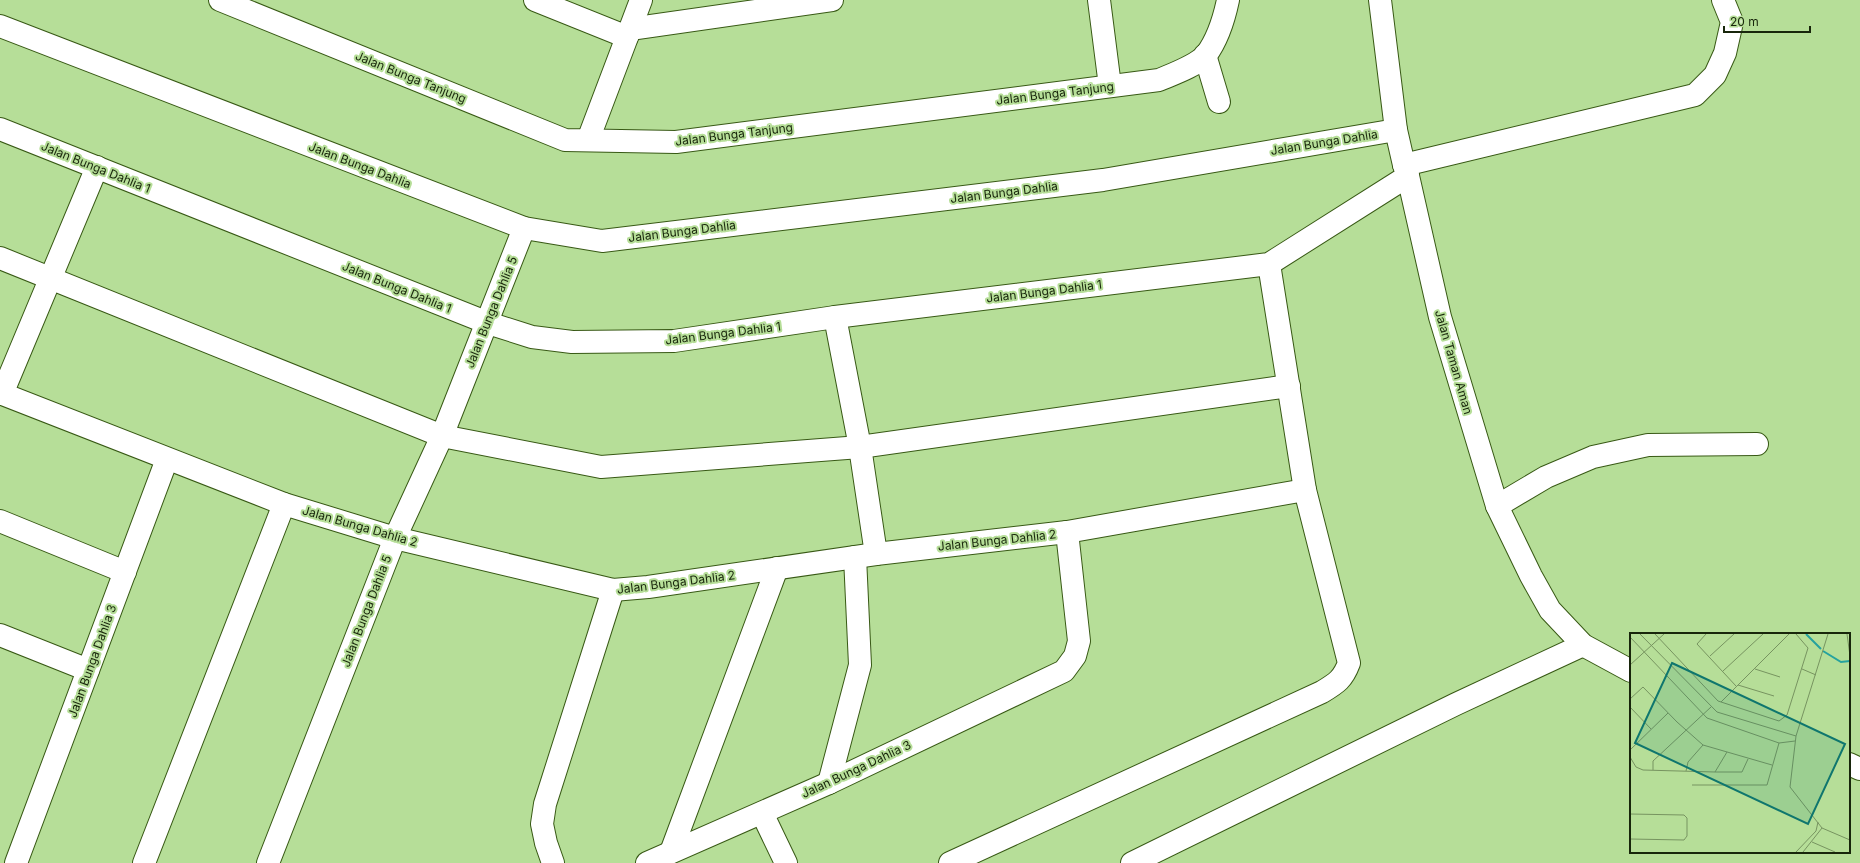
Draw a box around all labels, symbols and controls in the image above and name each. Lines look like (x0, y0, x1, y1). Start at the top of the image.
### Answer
scale bar (1724, 8, 1810, 34)
text: 20 m (1730, 14, 1759, 29)
street label: Jalan Bunga Tanjung (353, 48, 469, 106)
street label: Jalan Bunga Tanjung (995, 78, 1115, 108)
street label: Jalan Bunga Tanjung (674, 119, 794, 149)
street label: Jalan Bunga Dahlia (1269, 126, 1379, 158)
street label: Jalan Bunga Dahlia 1 (39, 138, 153, 196)
street label: Jalan Bunga Dahlia (307, 139, 413, 191)
street label: Jalan Bunga Dahlia (949, 178, 1059, 206)
street label: Jalan Bunga Dahlia (627, 217, 737, 245)
street label: Jalan Bunga Dahlia 5 (462, 254, 520, 370)
street label: Jalan Bunga Dahlia 1 (340, 258, 454, 316)
street label: Jalan Bunga Dahlia 1 (985, 276, 1103, 306)
street label: Jalan Taman Aman (1432, 308, 1476, 416)
street label: Jalan Bunga Dahlia 1 (664, 318, 782, 348)
street label: Jalan Bunga Dahlia 2 (301, 502, 419, 550)
street label: Jalan Bunga Dahlia 2 (937, 526, 1057, 554)
street label: Jalan Bunga Dahlia 5 (338, 553, 394, 669)
street label: Jalan Bunga Dahlia 2 (616, 567, 736, 597)
street label: Jalan Bunga Dahlia 3 (65, 603, 119, 719)
inset map (1630, 633, 1850, 853)
street label: Jalan Bunga Dahlia 3 (799, 737, 913, 801)

